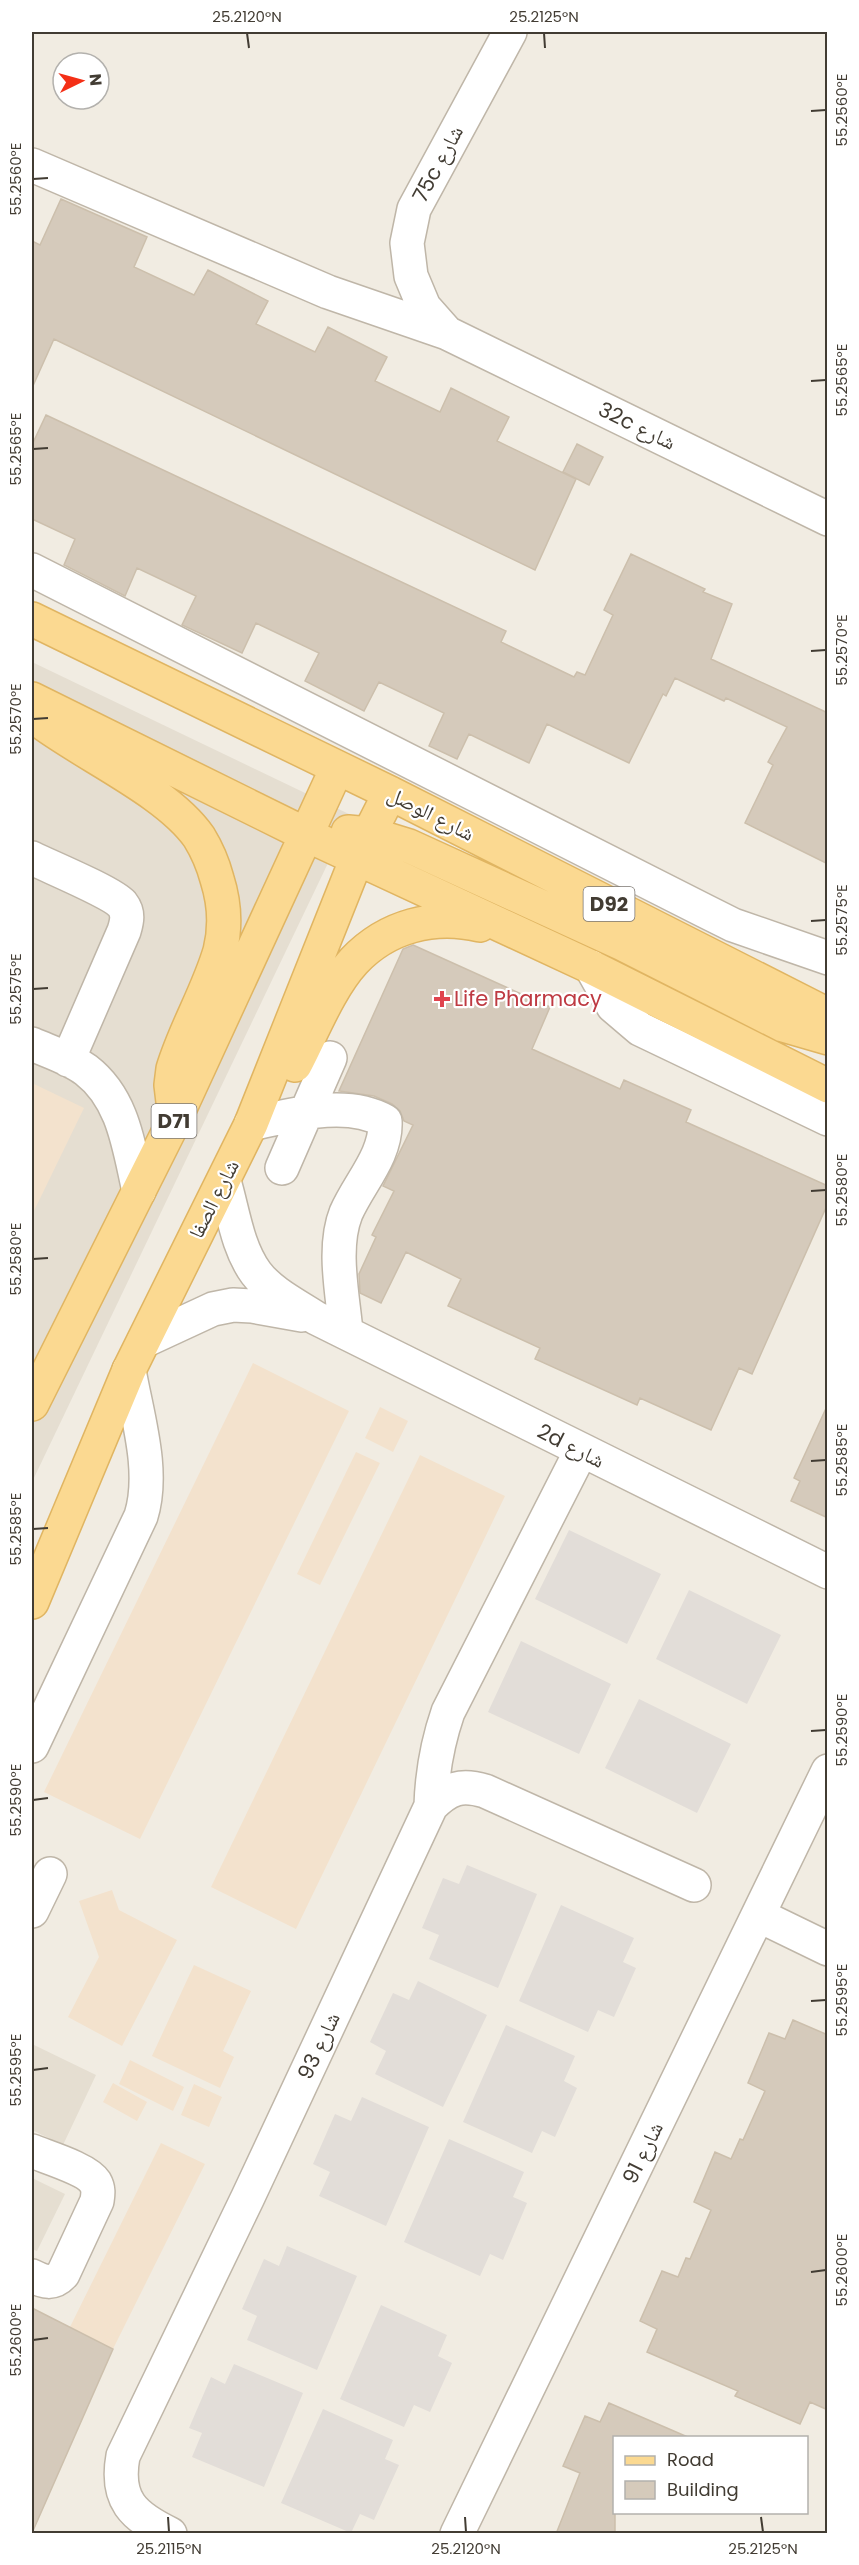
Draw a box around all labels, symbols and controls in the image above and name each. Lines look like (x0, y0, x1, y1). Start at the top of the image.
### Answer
text: 25.2120°N (212, 6, 282, 27)
text: 25.2125°N (509, 6, 579, 27)
north arrow (51, 51, 111, 111)
text: N (83, 73, 107, 87)
text: 55.2560°E (831, 74, 852, 146)
street label: 75c شارع (405, 120, 470, 207)
text: 55.2560°E (5, 143, 26, 215)
text: 55.2565°E (831, 344, 852, 416)
street label: 32c شارع (594, 394, 681, 457)
text: 55.2565°E (5, 413, 26, 485)
text: 55.2570°E (831, 614, 852, 686)
text: 55.2570°E (5, 683, 26, 755)
street label: شارع الوصل (383, 779, 480, 848)
text: 55.2575°E (831, 884, 852, 956)
road number: D92 (584, 887, 634, 921)
text: 55.2575°E (5, 953, 26, 1025)
place label: Life Pharmacy (454, 984, 602, 1013)
marker: Life Pharmacy (435, 992, 449, 1006)
road number: D71 (152, 1104, 196, 1138)
street label: شارع الصفا (181, 1154, 246, 1243)
text: 55.2580°E (831, 1154, 852, 1226)
text: 55.2580°E (5, 1223, 26, 1295)
street label: 2d شارع (533, 1416, 610, 1475)
text: 55.2585°E (831, 1424, 852, 1496)
text: 55.2585°E (5, 1493, 26, 1565)
text: 55.2590°E (831, 1694, 852, 1766)
text: 55.2590°E (5, 1764, 26, 1836)
text: 55.2595°E (831, 1964, 852, 2036)
street label: شارع 93 (290, 2007, 347, 2084)
text: 55.2595°E (5, 2034, 26, 2106)
street label: شارع 91 (615, 2117, 670, 2189)
text: 55.2600°E (831, 2234, 852, 2306)
text: 55.2600°E (5, 2304, 26, 2376)
legend (613, 2436, 808, 2514)
text: Road (667, 2447, 714, 2472)
text: Building (667, 2477, 739, 2502)
text: 25.2115°N (136, 2538, 202, 2559)
text: 25.2120°N (431, 2538, 501, 2559)
text: 25.2125°N (728, 2538, 798, 2559)

